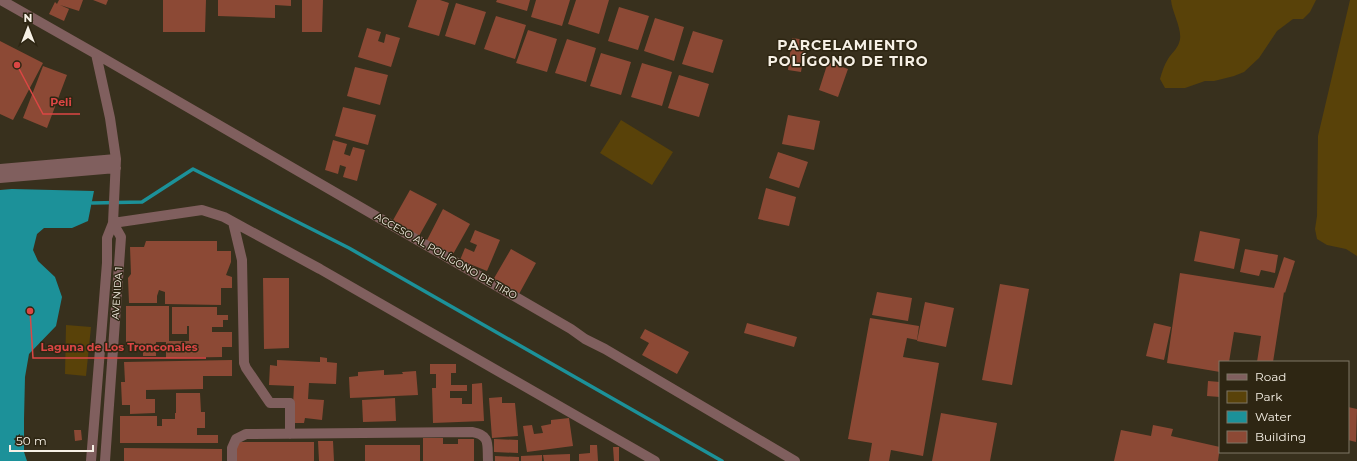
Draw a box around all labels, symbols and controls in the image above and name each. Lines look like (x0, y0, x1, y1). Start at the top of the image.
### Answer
north arrow (8, 8, 48, 48)
text: N (24, 11, 32, 25)
district label: PARCELAMIENTO POLÍGONO DE TIRO (767, 36, 929, 70)
callout: Peli (43, 91, 80, 114)
text: Peli (50, 95, 72, 109)
street label: ACCESO AL POLÍGONO DE TIRO (373, 210, 519, 302)
street label: AVENIDA 1 (109, 266, 125, 320)
callout: Laguna de Los Tronconales (33, 335, 206, 358)
text: Laguna de Los Tronconales (41, 340, 198, 354)
legend (1219, 361, 1349, 453)
text: Road (1255, 369, 1286, 384)
text: Park (1255, 389, 1283, 404)
text: Water (1255, 409, 1292, 424)
scale bar (10, 427, 93, 453)
text: Building (1255, 429, 1306, 444)
text: 50 m (16, 433, 47, 448)

